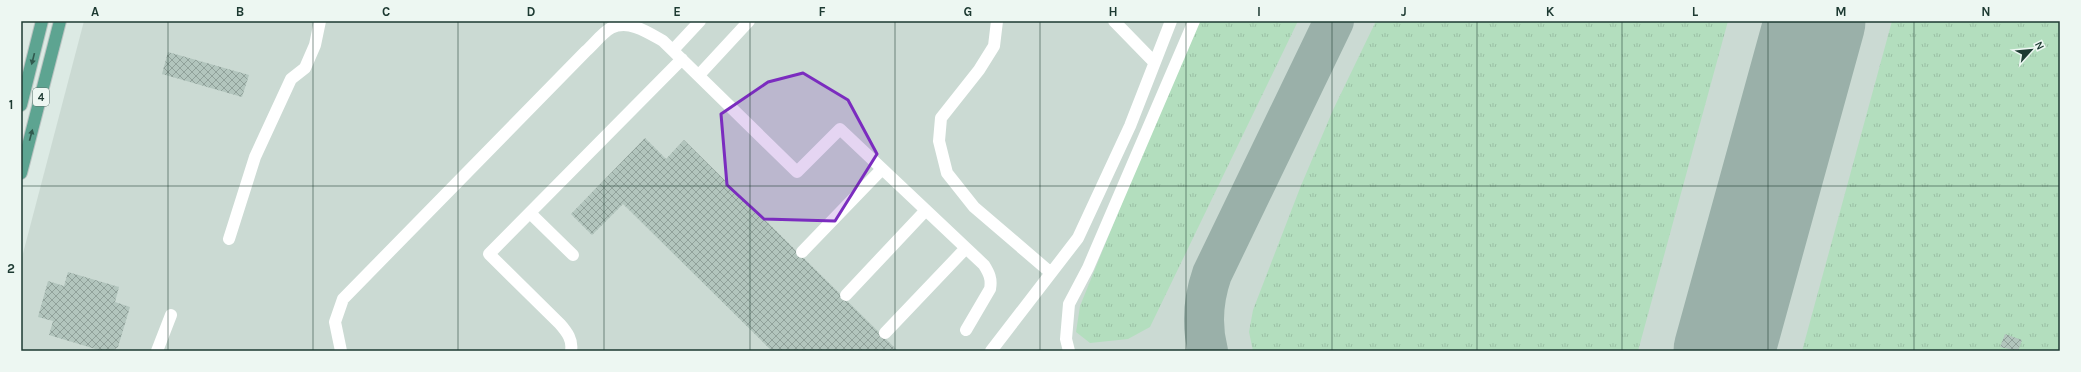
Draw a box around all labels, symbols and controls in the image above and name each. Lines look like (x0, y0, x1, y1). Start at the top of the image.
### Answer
text: A (91, 4, 99, 19)
text: B (236, 4, 244, 19)
text: C (382, 4, 390, 19)
text: D (527, 4, 536, 19)
text: E (673, 4, 681, 19)
text: F (818, 4, 826, 19)
text: G (964, 4, 972, 19)
text: H (1108, 4, 1118, 19)
text: I (1257, 4, 1261, 19)
text: J (1401, 4, 1407, 19)
text: K (1546, 4, 1555, 19)
text: L (1692, 4, 1699, 19)
text: M (1835, 4, 1847, 19)
text: N (1981, 4, 1991, 19)
north arrow (2011, 30, 2051, 70)
text: N (2032, 39, 2047, 52)
one-way arrow (29, 53, 35, 65)
road number: 4 (33, 88, 49, 106)
text: 1 (9, 97, 13, 112)
one-way arrow (28, 129, 34, 141)
text: 2 (7, 261, 15, 276)

